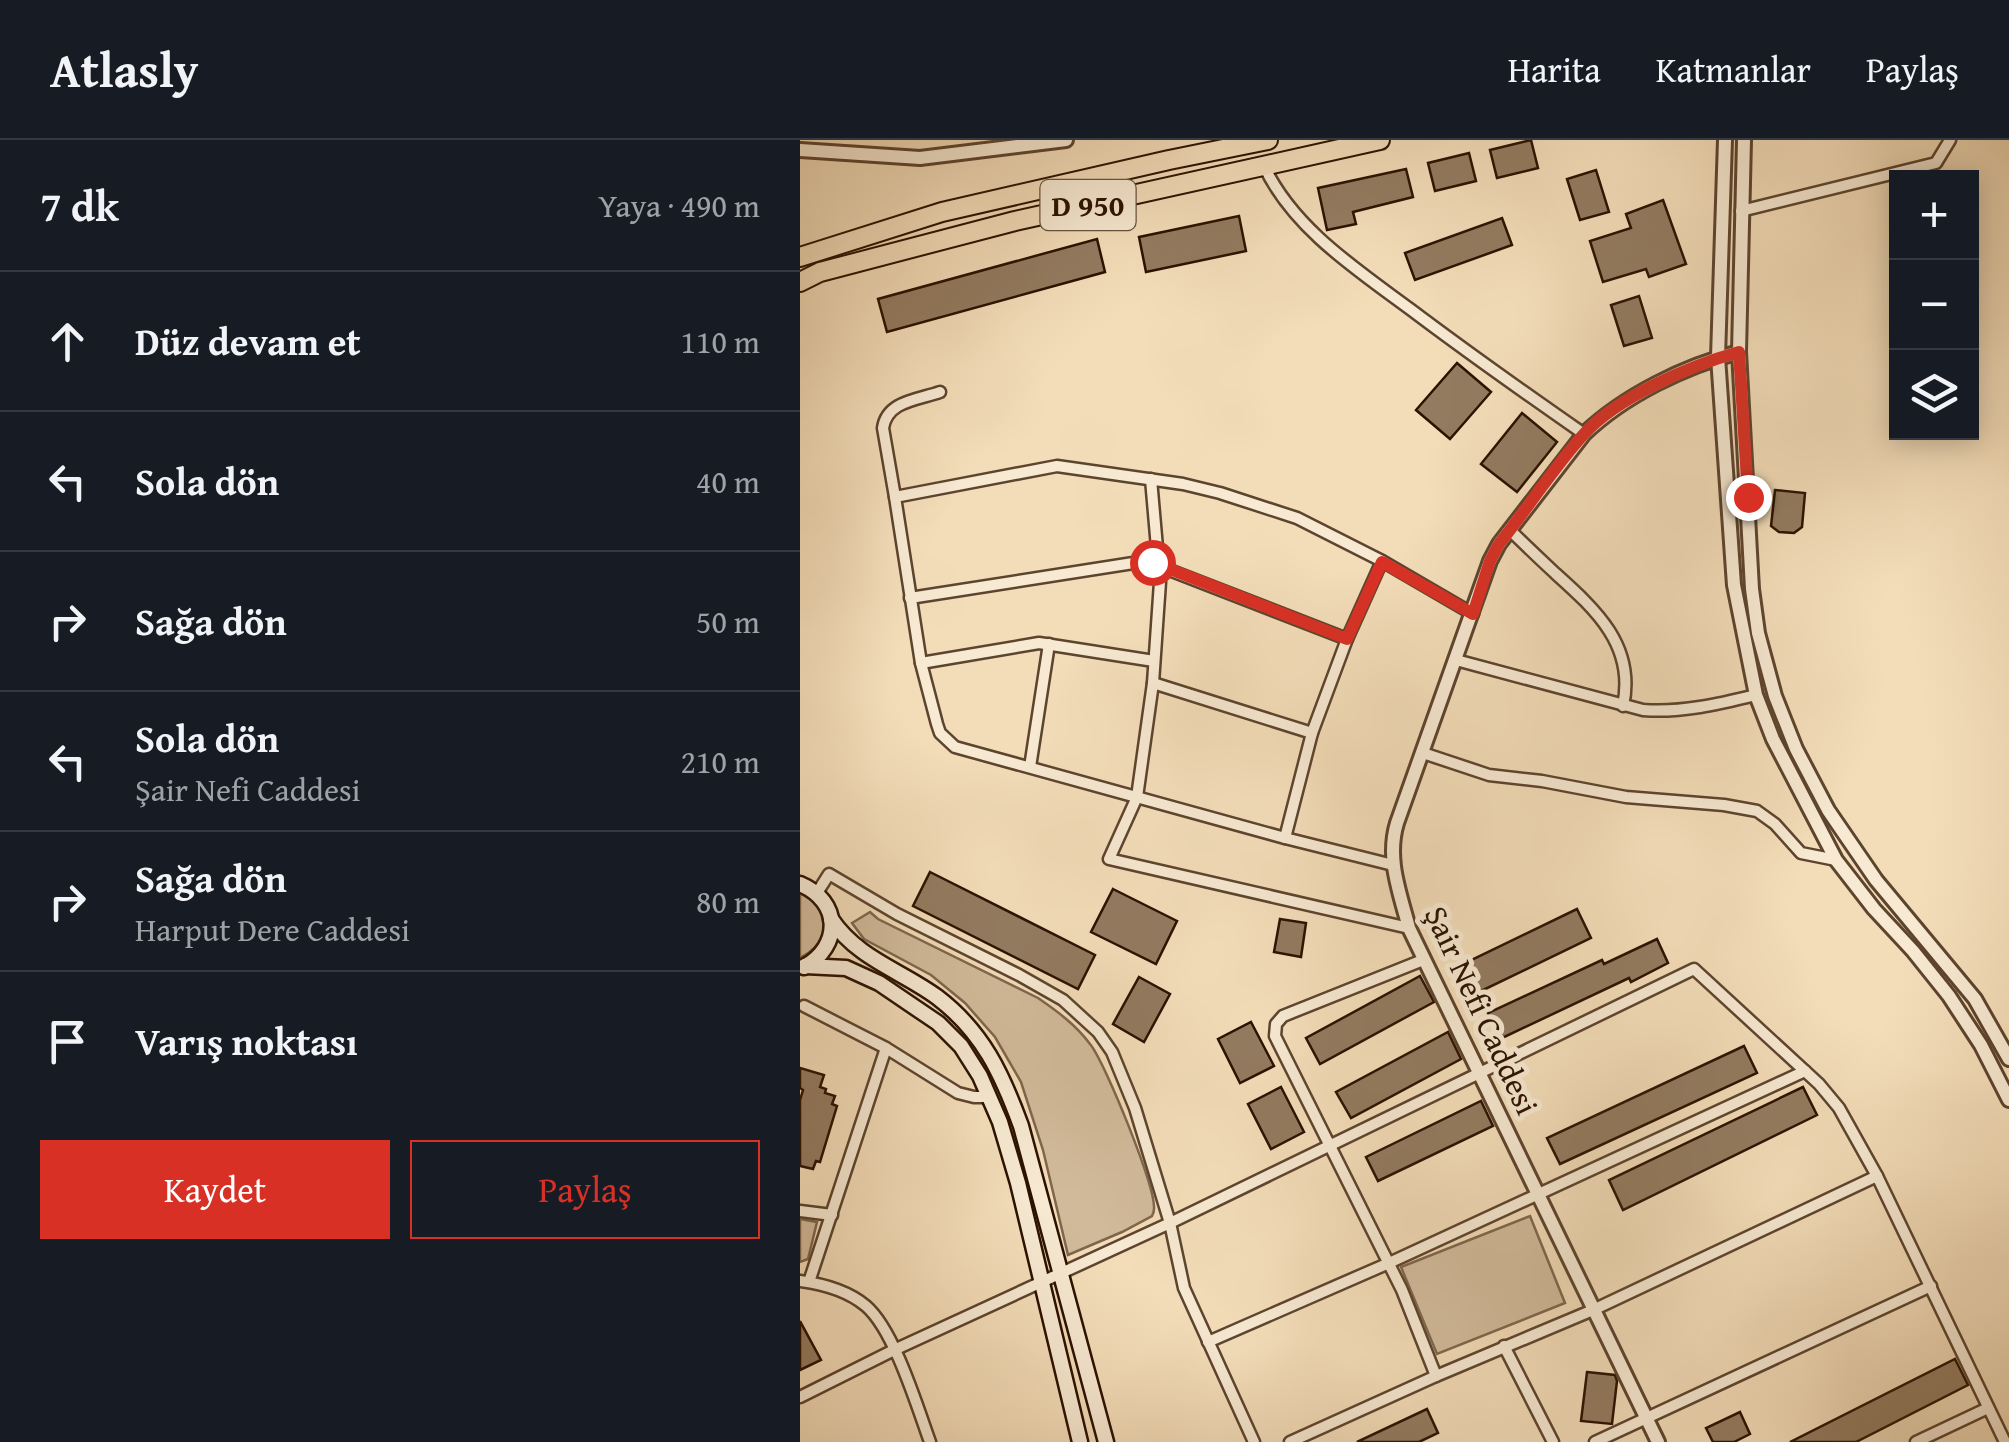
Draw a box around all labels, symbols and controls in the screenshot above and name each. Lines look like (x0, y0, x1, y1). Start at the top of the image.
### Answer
text: Atlasly (50, 34, 198, 105)
text: Harita (1508, 44, 1601, 95)
text: Katmanlar (1656, 44, 1811, 95)
text: Paylaş (1866, 44, 1959, 95)
map controls (1889, 170, 1979, 440)
button: + (1889, 170, 1979, 260)
text: 7 dk (40, 175, 119, 236)
road number: D 950 (1040, 180, 1136, 230)
text: Yaya · 490 m (598, 182, 760, 229)
button: − (1889, 260, 1979, 350)
text: Düz devam et (135, 313, 361, 369)
icon: ahead (40, 314, 95, 369)
text: 110 m (681, 318, 760, 365)
button: layers (1889, 350, 1979, 440)
text: Sola dön (135, 453, 279, 509)
icon: left (40, 454, 95, 509)
text: 40 m (696, 458, 760, 505)
route end (1726, 475, 1772, 521)
route start (1130, 540, 1176, 586)
text: Sağa dön (135, 593, 287, 649)
icon: right (40, 594, 95, 649)
text: 50 m (696, 598, 760, 645)
text: Sola dön (135, 710, 279, 766)
icon: left (40, 734, 95, 789)
text: 210 m (681, 738, 760, 785)
text: Şair Nefi Caddesi (135, 766, 361, 813)
text: Sağa dön (135, 850, 287, 906)
icon: right (40, 874, 95, 929)
text: 80 m (696, 878, 760, 925)
street label: Şair Nefi Caddesi (1413, 898, 1551, 1122)
text: Harput Dere Caddesi (135, 906, 410, 953)
text: Varış noktası (135, 1013, 358, 1069)
icon: arrive (40, 1014, 95, 1069)
button: Kaydet (40, 1140, 390, 1239)
button: Paylaş (410, 1140, 760, 1239)

